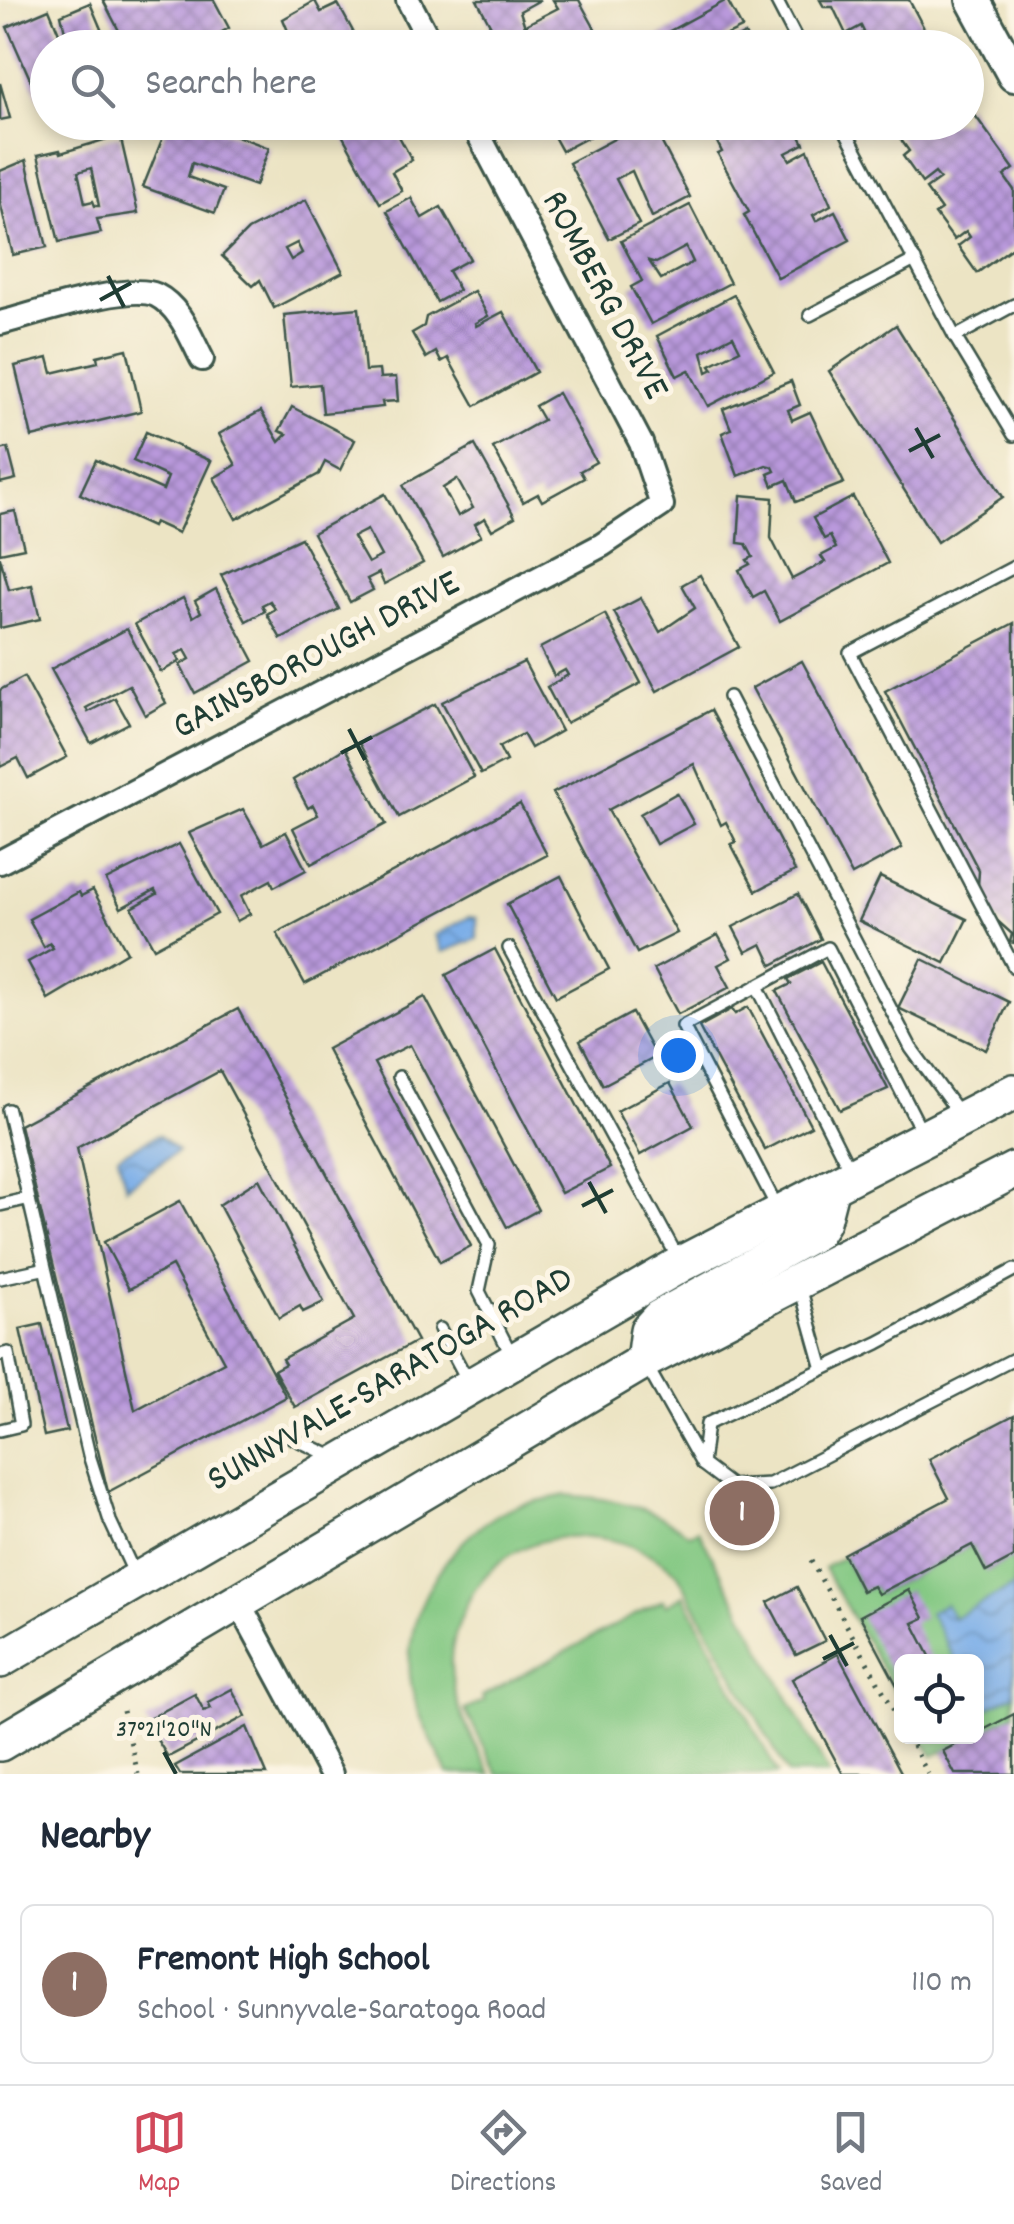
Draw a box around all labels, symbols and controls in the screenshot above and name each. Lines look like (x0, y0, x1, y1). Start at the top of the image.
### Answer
search box (30, 30, 984, 140)
icon: search (65, 58, 120, 113)
text: Search here (145, 58, 317, 113)
street label: ROMBERG DRIVE (525, 182, 681, 410)
street label: GAINSBOROUGH DRIVE (163, 558, 471, 756)
your location (653, 1030, 704, 1081)
street label: SUNNYVALE-SARATOGA ROAD (198, 1254, 584, 1508)
pin: 1 (710, 1476, 774, 1550)
map controls (894, 1654, 984, 1744)
button: locate (894, 1654, 984, 1744)
text: 37°21'20"N (116, 1713, 212, 1749)
text: Nearby (40, 1809, 150, 1869)
text: Fremont High School (137, 1934, 430, 1989)
text: 1 (71, 1961, 78, 2007)
text: 110 m (911, 1961, 972, 2007)
text: School · Sunnyvale-Saratoga Road (137, 1989, 546, 2035)
tab: Map (132, 2105, 187, 2205)
tab: Directions (450, 2105, 556, 2205)
tab: Saved (820, 2105, 882, 2205)

